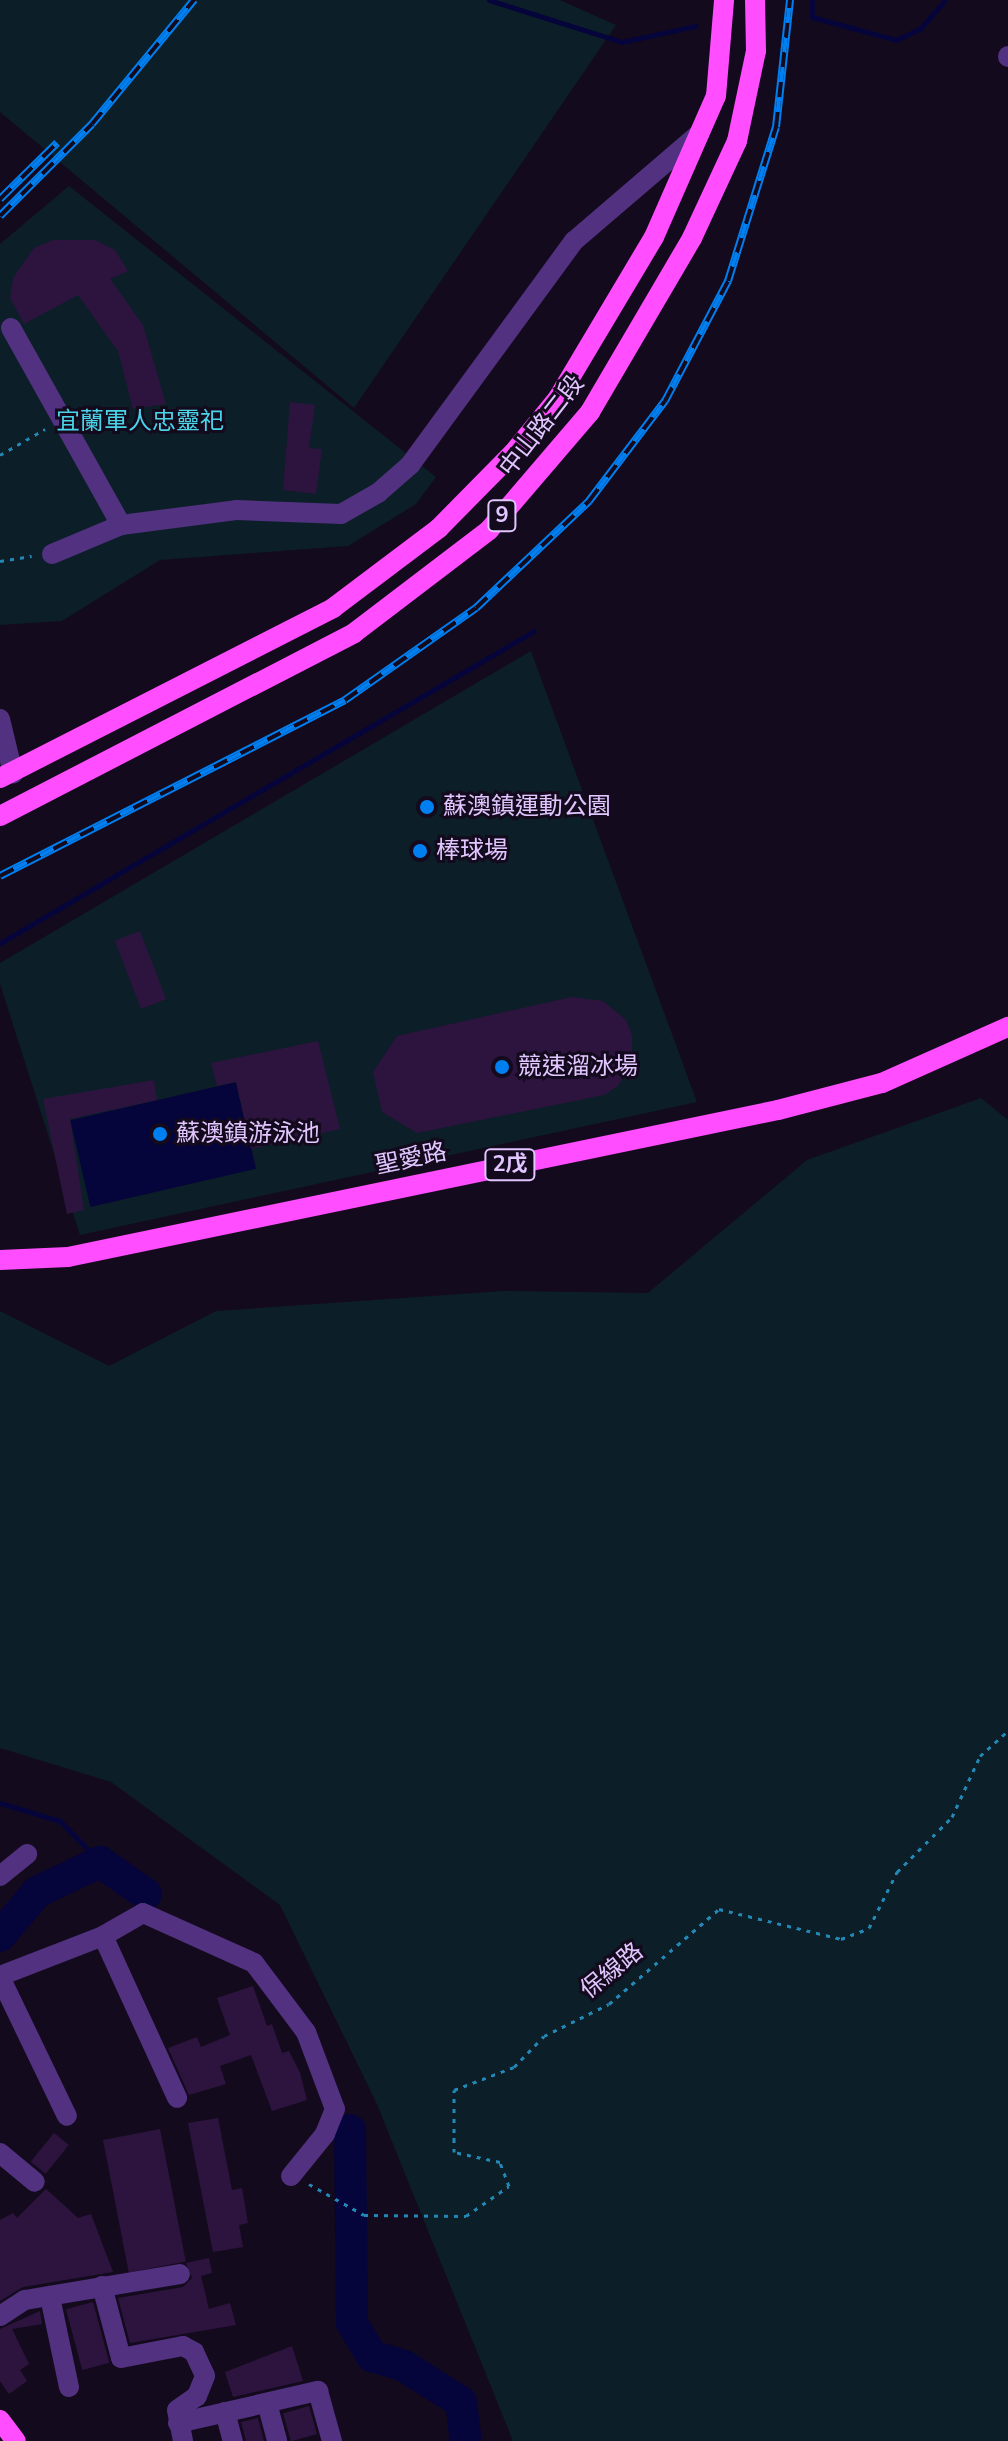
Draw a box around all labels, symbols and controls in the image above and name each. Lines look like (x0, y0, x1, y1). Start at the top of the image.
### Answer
street label: 中山路二段 (494, 370, 590, 482)
park label: 宜蘭軍人忠靈祀 (56, 408, 224, 436)
road number: 9 (486, 498, 518, 534)
place label: 蘇澳鎮運動公園 (443, 793, 611, 821)
marker: 蘇澳鎮運動公園 (418, 798, 436, 816)
place label: 棒球場 (436, 837, 508, 865)
marker: 棒球場 (411, 842, 429, 860)
place label: 競速溜冰場 (518, 1053, 638, 1081)
marker: 競速溜冰場 (493, 1058, 511, 1076)
place label: 蘇澳鎮游泳池 (176, 1120, 320, 1148)
marker: 蘇澳鎮游泳池 (151, 1125, 169, 1143)
street label: 聖愛路 (373, 1137, 449, 1181)
road number: 2戊 (484, 1147, 536, 1183)
street label: 保線路 (575, 1937, 649, 2005)

